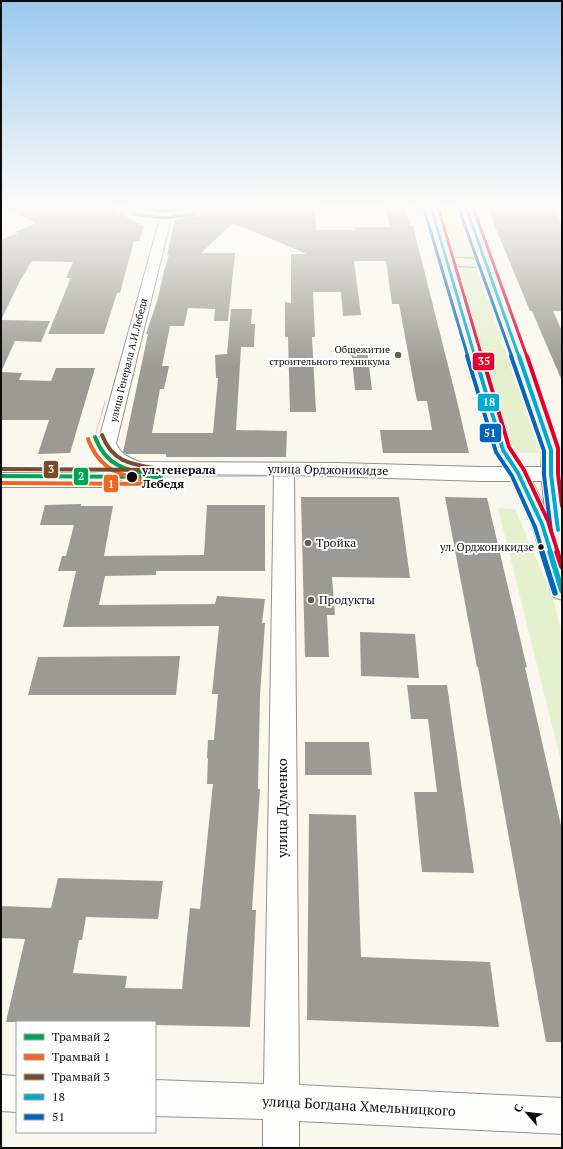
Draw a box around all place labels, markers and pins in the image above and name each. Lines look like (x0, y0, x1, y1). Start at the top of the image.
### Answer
place label: Общежитие строительного техникума (269, 343, 390, 368)
marker: Общежитие строительного техникума (393, 350, 403, 360)
place label: ул. генерала Лебедя (141, 462, 216, 491)
marker: ул. генерала Лебедя (125, 470, 139, 484)
place label: Тройка (316, 535, 356, 550)
marker: Тройка (303, 538, 313, 548)
place label: ул. Орджоникидзе (439, 540, 534, 554)
marker: ул. Орджоникидзе (536, 542, 546, 552)
place label: Продукты (319, 592, 375, 607)
marker: Продукты (306, 595, 316, 605)

